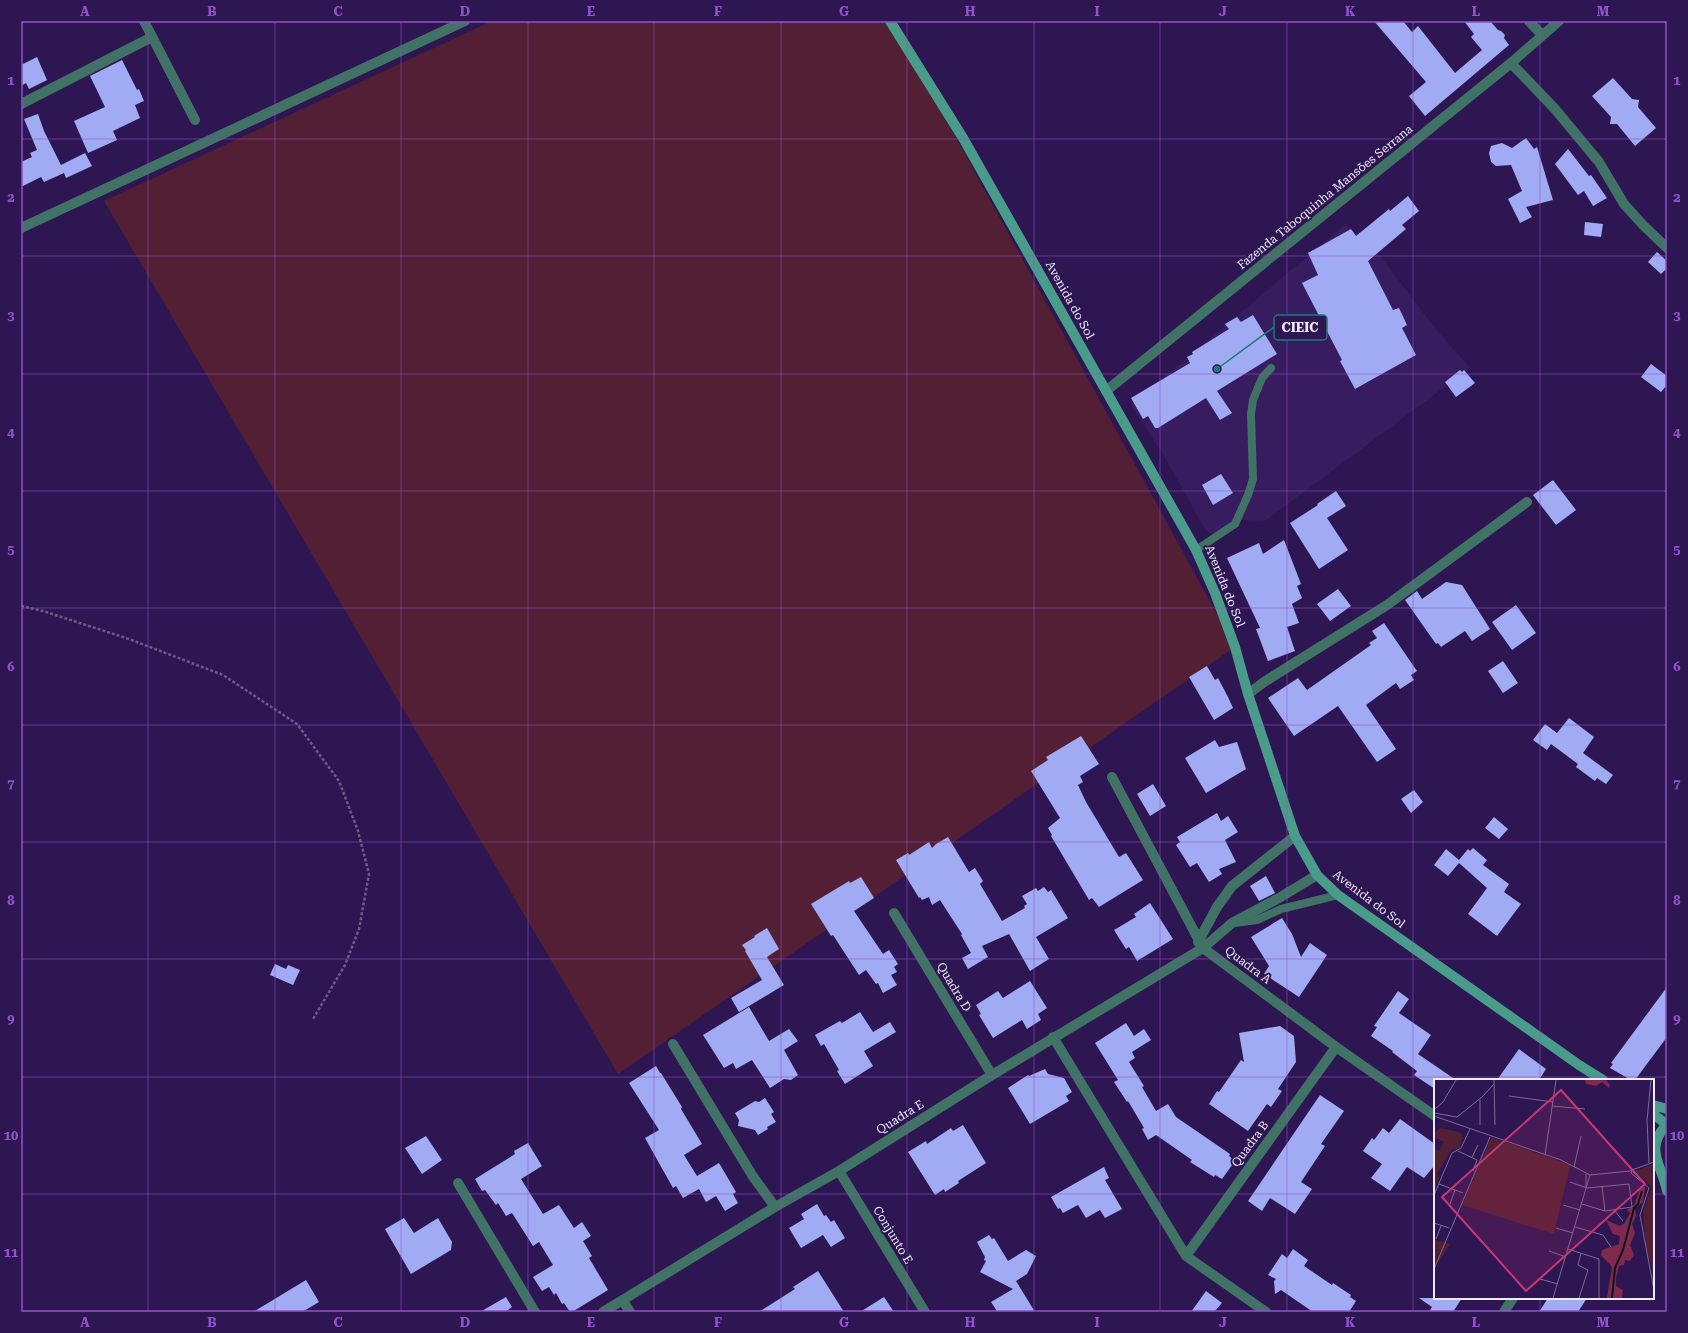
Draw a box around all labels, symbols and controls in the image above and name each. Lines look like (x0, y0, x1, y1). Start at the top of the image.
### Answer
text: A (80, 4, 90, 19)
text: B (207, 4, 217, 19)
text: C (333, 4, 343, 19)
text: D (460, 4, 470, 19)
text: E (587, 4, 595, 19)
text: F (714, 4, 722, 19)
text: G (839, 4, 849, 19)
text: H (965, 4, 976, 19)
text: I (1094, 4, 1100, 19)
text: J (1219, 4, 1227, 19)
text: K (1345, 4, 1356, 19)
text: L (1472, 4, 1480, 19)
text: M (1597, 4, 1610, 19)
text: 1 (7, 73, 15, 88)
text: 1 (1673, 73, 1681, 88)
street label: Fazenda Taboquinha Mansões Serrana (1234, 122, 1416, 272)
text: 2 (7, 190, 15, 205)
text: 2 (1673, 190, 1681, 205)
street label: Avenida do Sol (1043, 259, 1097, 342)
text: 3 (7, 308, 15, 323)
text: 3 (1673, 308, 1681, 323)
callout: CIEIC (1274, 315, 1327, 340)
text: CIEIC (1282, 320, 1318, 335)
text: 4 (7, 425, 15, 440)
text: 4 (1673, 425, 1681, 440)
text: 5 (7, 542, 15, 557)
text: 5 (1673, 542, 1681, 557)
street label: Avenida do Sol (1202, 543, 1248, 629)
text: 6 (7, 659, 15, 674)
text: 6 (1673, 659, 1681, 674)
text: 7 (7, 776, 15, 791)
text: 7 (1673, 776, 1681, 791)
street label: Avenida do Sol (1330, 867, 1408, 931)
text: 8 (7, 893, 15, 908)
text: 8 (1673, 893, 1681, 908)
street label: Quadra A (1222, 943, 1274, 987)
street label: Quadra D (934, 960, 974, 1014)
text: 9 (7, 1011, 15, 1026)
text: 9 (1673, 1011, 1681, 1026)
inset map (1434, 1079, 1654, 1299)
street label: Quadra E (874, 1097, 926, 1137)
street label: Quadra B (1229, 1118, 1271, 1170)
text: 10 (4, 1128, 18, 1143)
text: 10 (1670, 1128, 1684, 1143)
street label: Conjunto E (870, 1204, 916, 1266)
text: 11 (4, 1245, 18, 1260)
text: 11 (1670, 1245, 1684, 1260)
text: A (80, 1315, 90, 1330)
text: B (207, 1315, 217, 1330)
text: C (333, 1315, 343, 1330)
text: D (460, 1315, 470, 1330)
text: E (587, 1315, 595, 1330)
text: F (714, 1315, 722, 1330)
text: G (839, 1315, 849, 1330)
text: H (965, 1315, 976, 1330)
text: I (1094, 1315, 1100, 1330)
text: J (1219, 1315, 1227, 1330)
text: K (1345, 1315, 1356, 1330)
text: L (1472, 1315, 1480, 1330)
text: M (1597, 1315, 1610, 1330)

